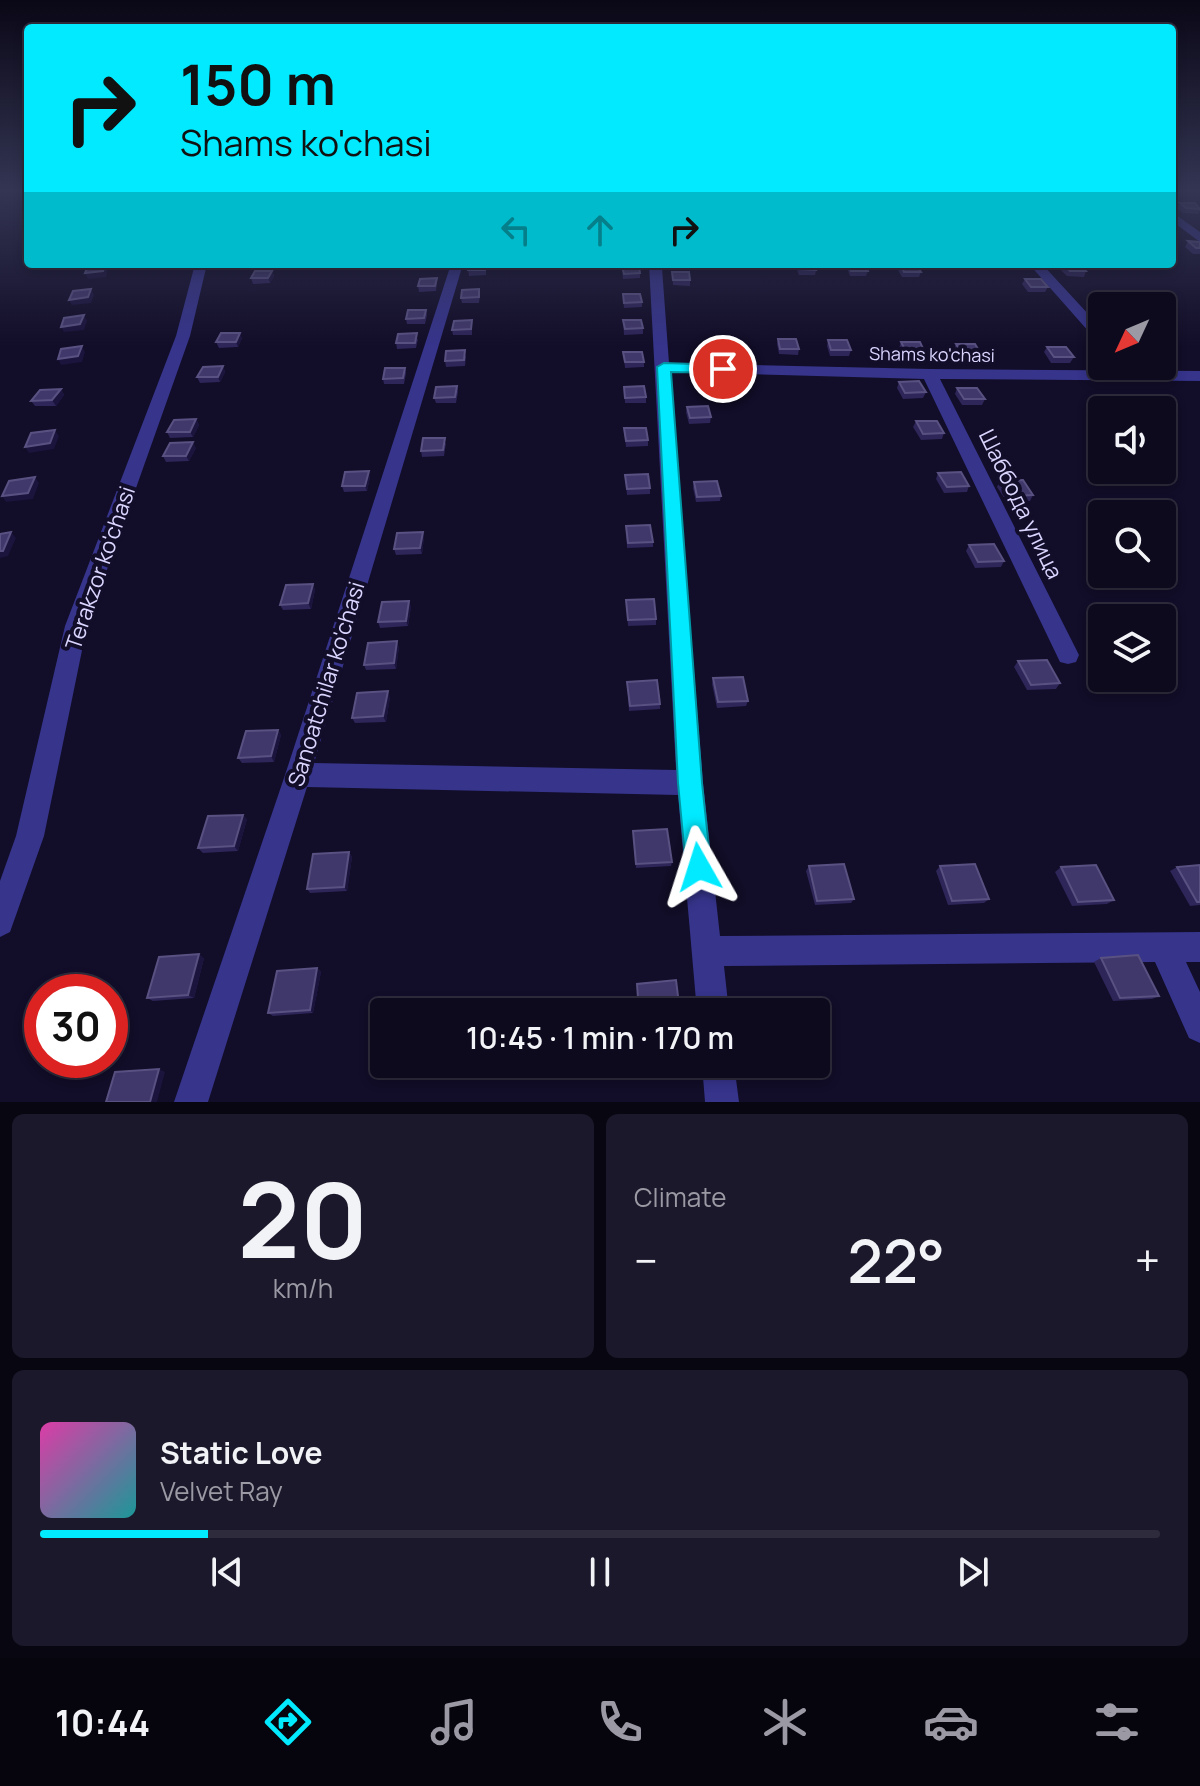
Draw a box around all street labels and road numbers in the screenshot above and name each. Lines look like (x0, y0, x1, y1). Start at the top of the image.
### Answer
street label: Shams ko'chasi (869, 341, 995, 367)
street label: Шаббода улица (972, 424, 1070, 584)
street label: Terakzor ko'chasi (58, 482, 142, 654)
street label: Sanoatchilar ko'chasi (281, 578, 371, 790)

